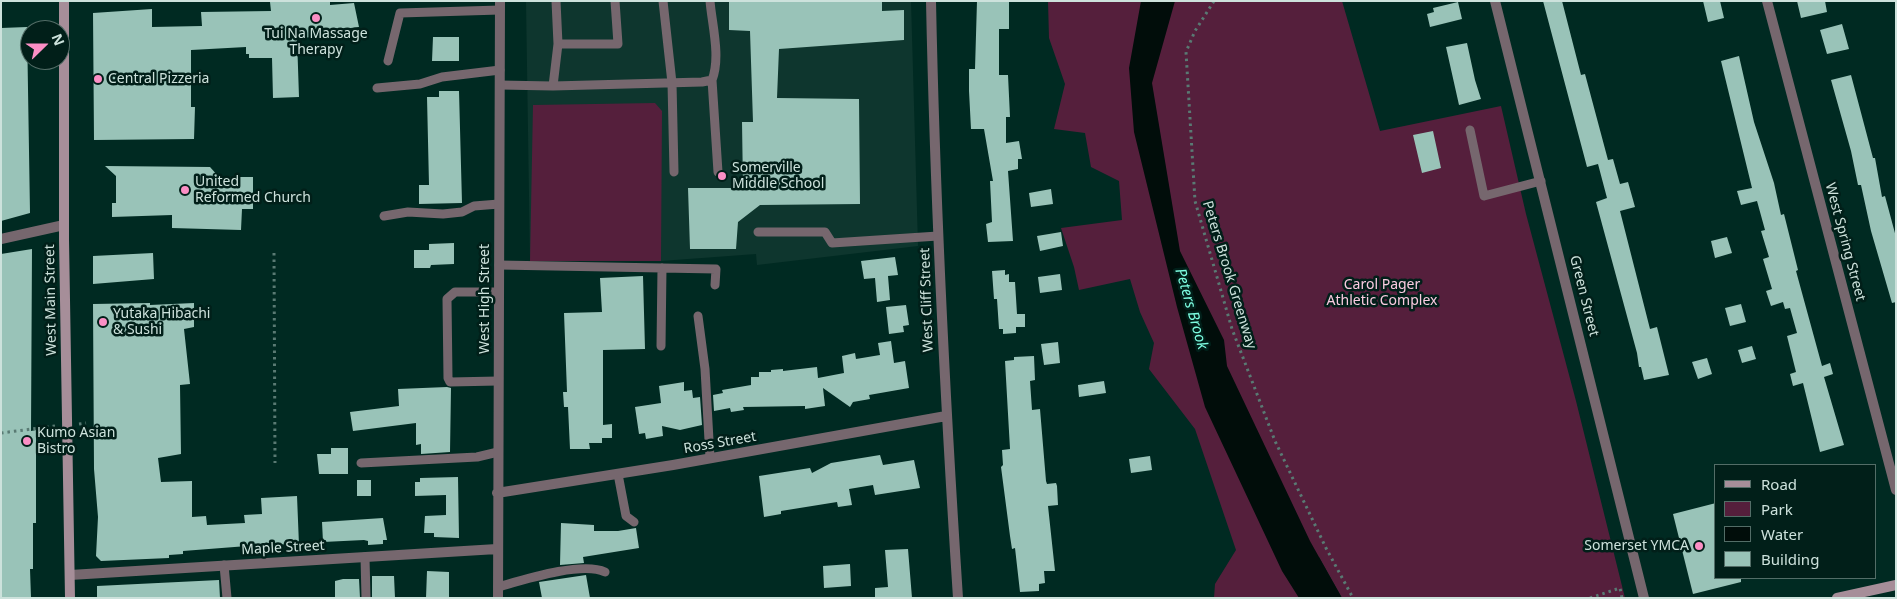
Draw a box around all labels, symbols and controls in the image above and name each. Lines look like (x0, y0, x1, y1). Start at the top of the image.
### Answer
marker: Tui Na Massage Therapy (310, 12, 322, 24)
north arrow (20, 20, 70, 70)
place label: Tui Na Massage Therapy (264, 26, 368, 58)
text: N (47, 31, 69, 48)
place label: Central Pizzeria (108, 71, 209, 87)
marker: Central Pizzeria (92, 73, 104, 85)
place label: Somerville Middle School (732, 160, 824, 192)
marker: Somerville Middle School (716, 170, 728, 182)
place label: United Reformed Church (195, 174, 311, 206)
street label: West Spring Street (1821, 181, 1869, 303)
marker: United Reformed Church (179, 184, 191, 196)
street label: Peters Brook Greenway (1198, 199, 1260, 351)
street label: West Main Street (42, 244, 60, 356)
street label: West High Street (477, 244, 493, 354)
street label: West Cliff Street (917, 248, 937, 352)
street label: Green Street (1566, 254, 1602, 338)
water label: Peters Brook (1171, 266, 1211, 352)
park label: Carol Pager Athletic Complex (1327, 277, 1437, 310)
place label: Yutaka Hibachi & Sushi (113, 306, 210, 338)
marker: Yutaka Hibachi & Sushi (97, 316, 109, 328)
place label: Kumo Asian Bistro (37, 425, 115, 458)
street label: Ross Street (682, 428, 758, 458)
marker: Kumo Asian Bistro (21, 435, 33, 447)
legend (1714, 464, 1877, 579)
text: Road (1761, 474, 1797, 494)
text: Park (1761, 499, 1793, 519)
text: Water (1761, 524, 1803, 544)
street label: Maple Street (241, 537, 325, 559)
place label: Somerset YMCA (1584, 538, 1689, 554)
marker: Somerset YMCA (1693, 540, 1705, 552)
text: Building (1761, 549, 1819, 569)

